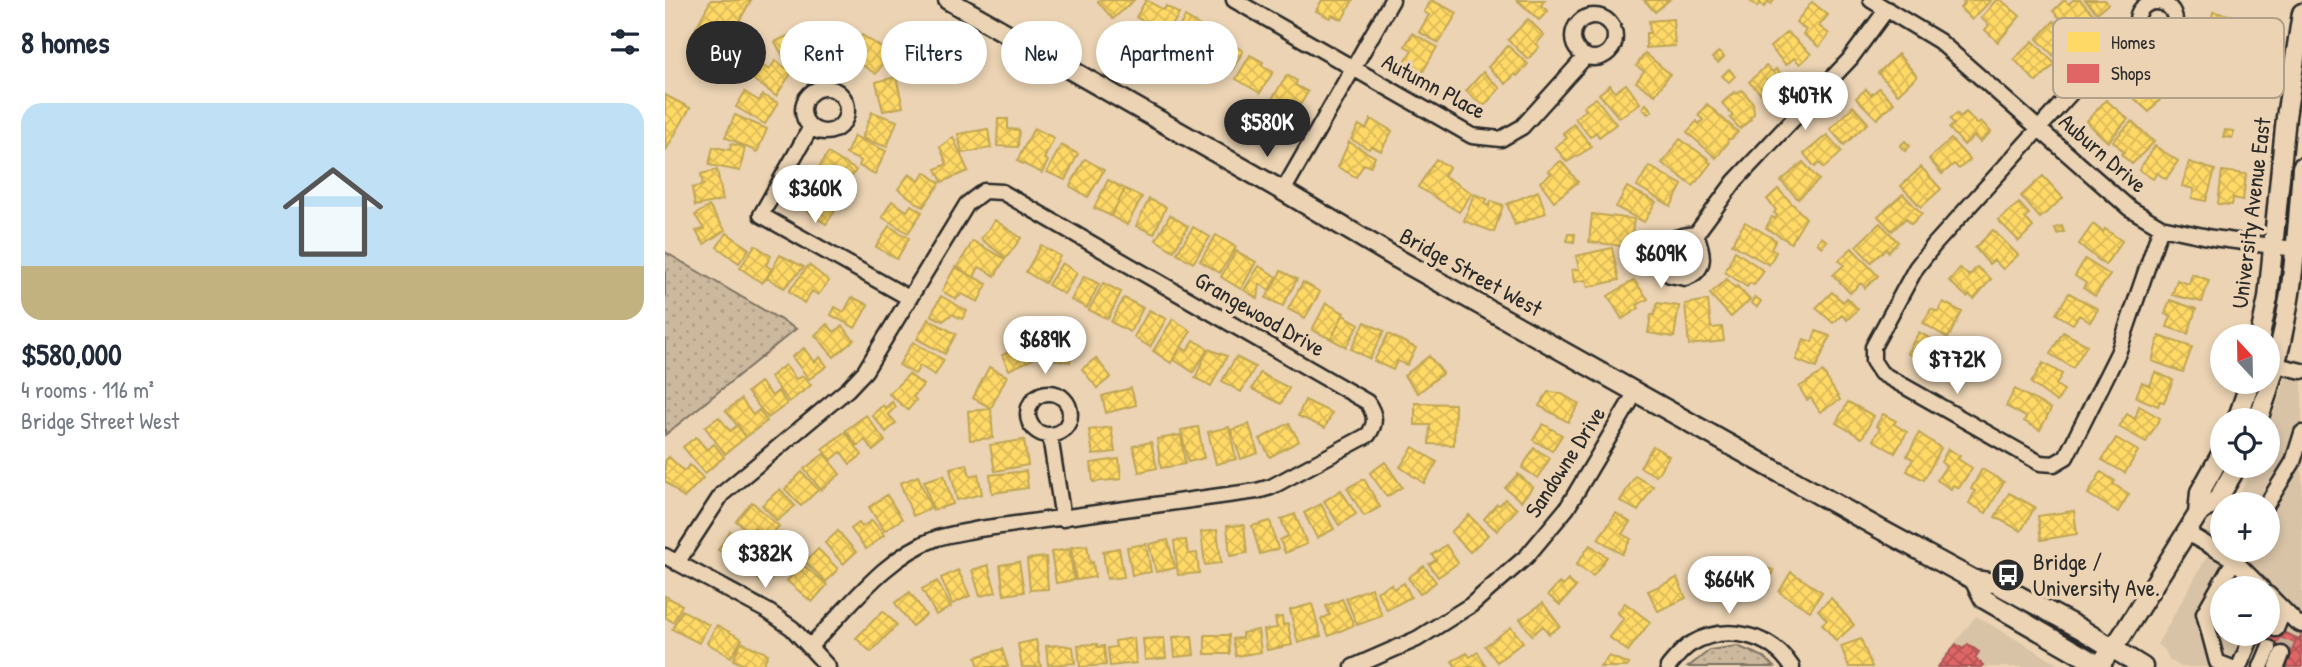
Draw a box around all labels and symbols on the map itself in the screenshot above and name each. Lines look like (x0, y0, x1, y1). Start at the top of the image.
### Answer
legend (2053, 18, 2284, 98)
text: Homes (2111, 29, 2155, 55)
street label: Autumn Place (1377, 45, 1491, 126)
text: Shops (2111, 60, 2151, 86)
pin: $407K (1756, 72, 1854, 132)
pin: $580K (1218, 100, 1316, 159)
street label: Auburn Drive (2053, 106, 2154, 199)
street label: University Avenue East (2223, 115, 2278, 310)
pin: $360K (766, 166, 864, 225)
street label: Bridge Street West (1395, 220, 1549, 324)
pin: $609K (1612, 230, 1710, 290)
street label: Grangewood Drive (1190, 264, 1331, 363)
pin: $689K (996, 316, 1094, 376)
north arrow (2210, 324, 2280, 394)
pin: $772K (1908, 336, 2006, 396)
street label: Sandowne Drive (1517, 400, 1612, 523)
pin: $382K (716, 530, 814, 590)
place label: Bridge / University Ave. (2033, 546, 2160, 603)
pin: $664K (1680, 556, 1778, 616)
bus stop icon: Bridge / University Ave. (1989, 556, 2027, 594)

